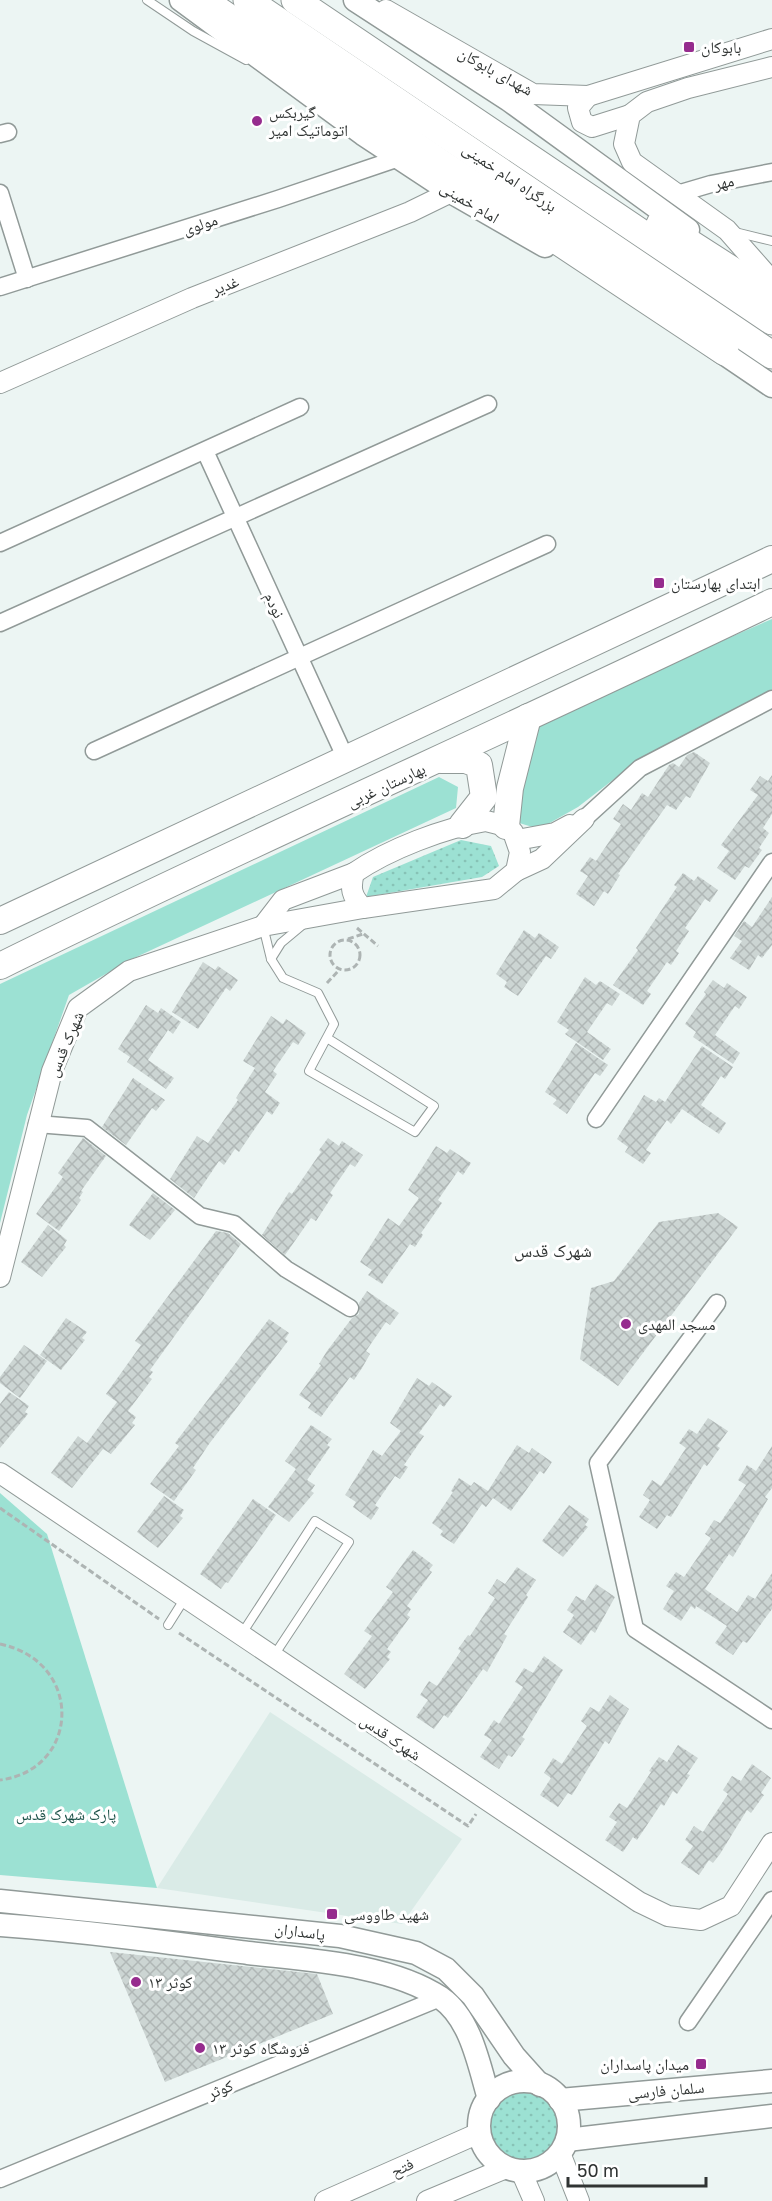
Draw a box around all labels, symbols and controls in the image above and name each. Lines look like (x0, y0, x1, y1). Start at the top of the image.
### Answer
place label: بابوکان (701, 37, 741, 58)
marker: بابوکان (682, 40, 696, 54)
street label: شهدای بابوکان (455, 42, 537, 101)
place label: گیربکس اتوماتیک امیر (268, 102, 348, 140)
marker: گیربکس اتوماتیک امیر (250, 114, 264, 128)
street label: بزرگراه امام خمینی (459, 138, 561, 216)
street label: مهر (711, 170, 736, 194)
street label: امام خمینی (437, 177, 503, 227)
street label: مولوی (180, 209, 220, 240)
street label: غدیر (208, 271, 241, 300)
place label: ابتدای بهارستان (671, 573, 761, 594)
marker: ابتدای بهارستان (652, 576, 666, 590)
street label: نودم (259, 589, 290, 622)
street label: بهارستان غربی (344, 758, 429, 813)
street label: شهرک قدس (42, 1008, 89, 1080)
district label: شهرک قدس (514, 1239, 592, 1262)
place label: مسجد المهدی (638, 1314, 716, 1335)
marker: مسجد المهدی (619, 1317, 633, 1331)
street label: شهرک قدس (356, 1709, 425, 1765)
park label: پارک شهرک قدس (16, 1804, 116, 1825)
place label: شهید طاووسی (344, 1904, 429, 1925)
marker: شهید طاووسی (325, 1907, 339, 1921)
street label: پاسداران (273, 1918, 327, 1945)
place label: کوثر ۱۳ (148, 1972, 193, 1992)
marker: کوثر ۱۳ (129, 1975, 143, 1989)
place label: فروشگاه کوثر ۱۳ (212, 2038, 310, 2058)
marker: فروشگاه کوثر ۱۳ (193, 2041, 207, 2055)
place label: میدان پاسداران (600, 2054, 689, 2075)
marker: میدان پاسداران (694, 2057, 708, 2071)
street label: کوثر (203, 2075, 236, 2104)
street label: سلمان فارسی (627, 2077, 705, 2104)
scale bar (568, 2150, 706, 2188)
street label: فتح (387, 2153, 417, 2182)
text: 50 m (577, 2159, 619, 2181)

